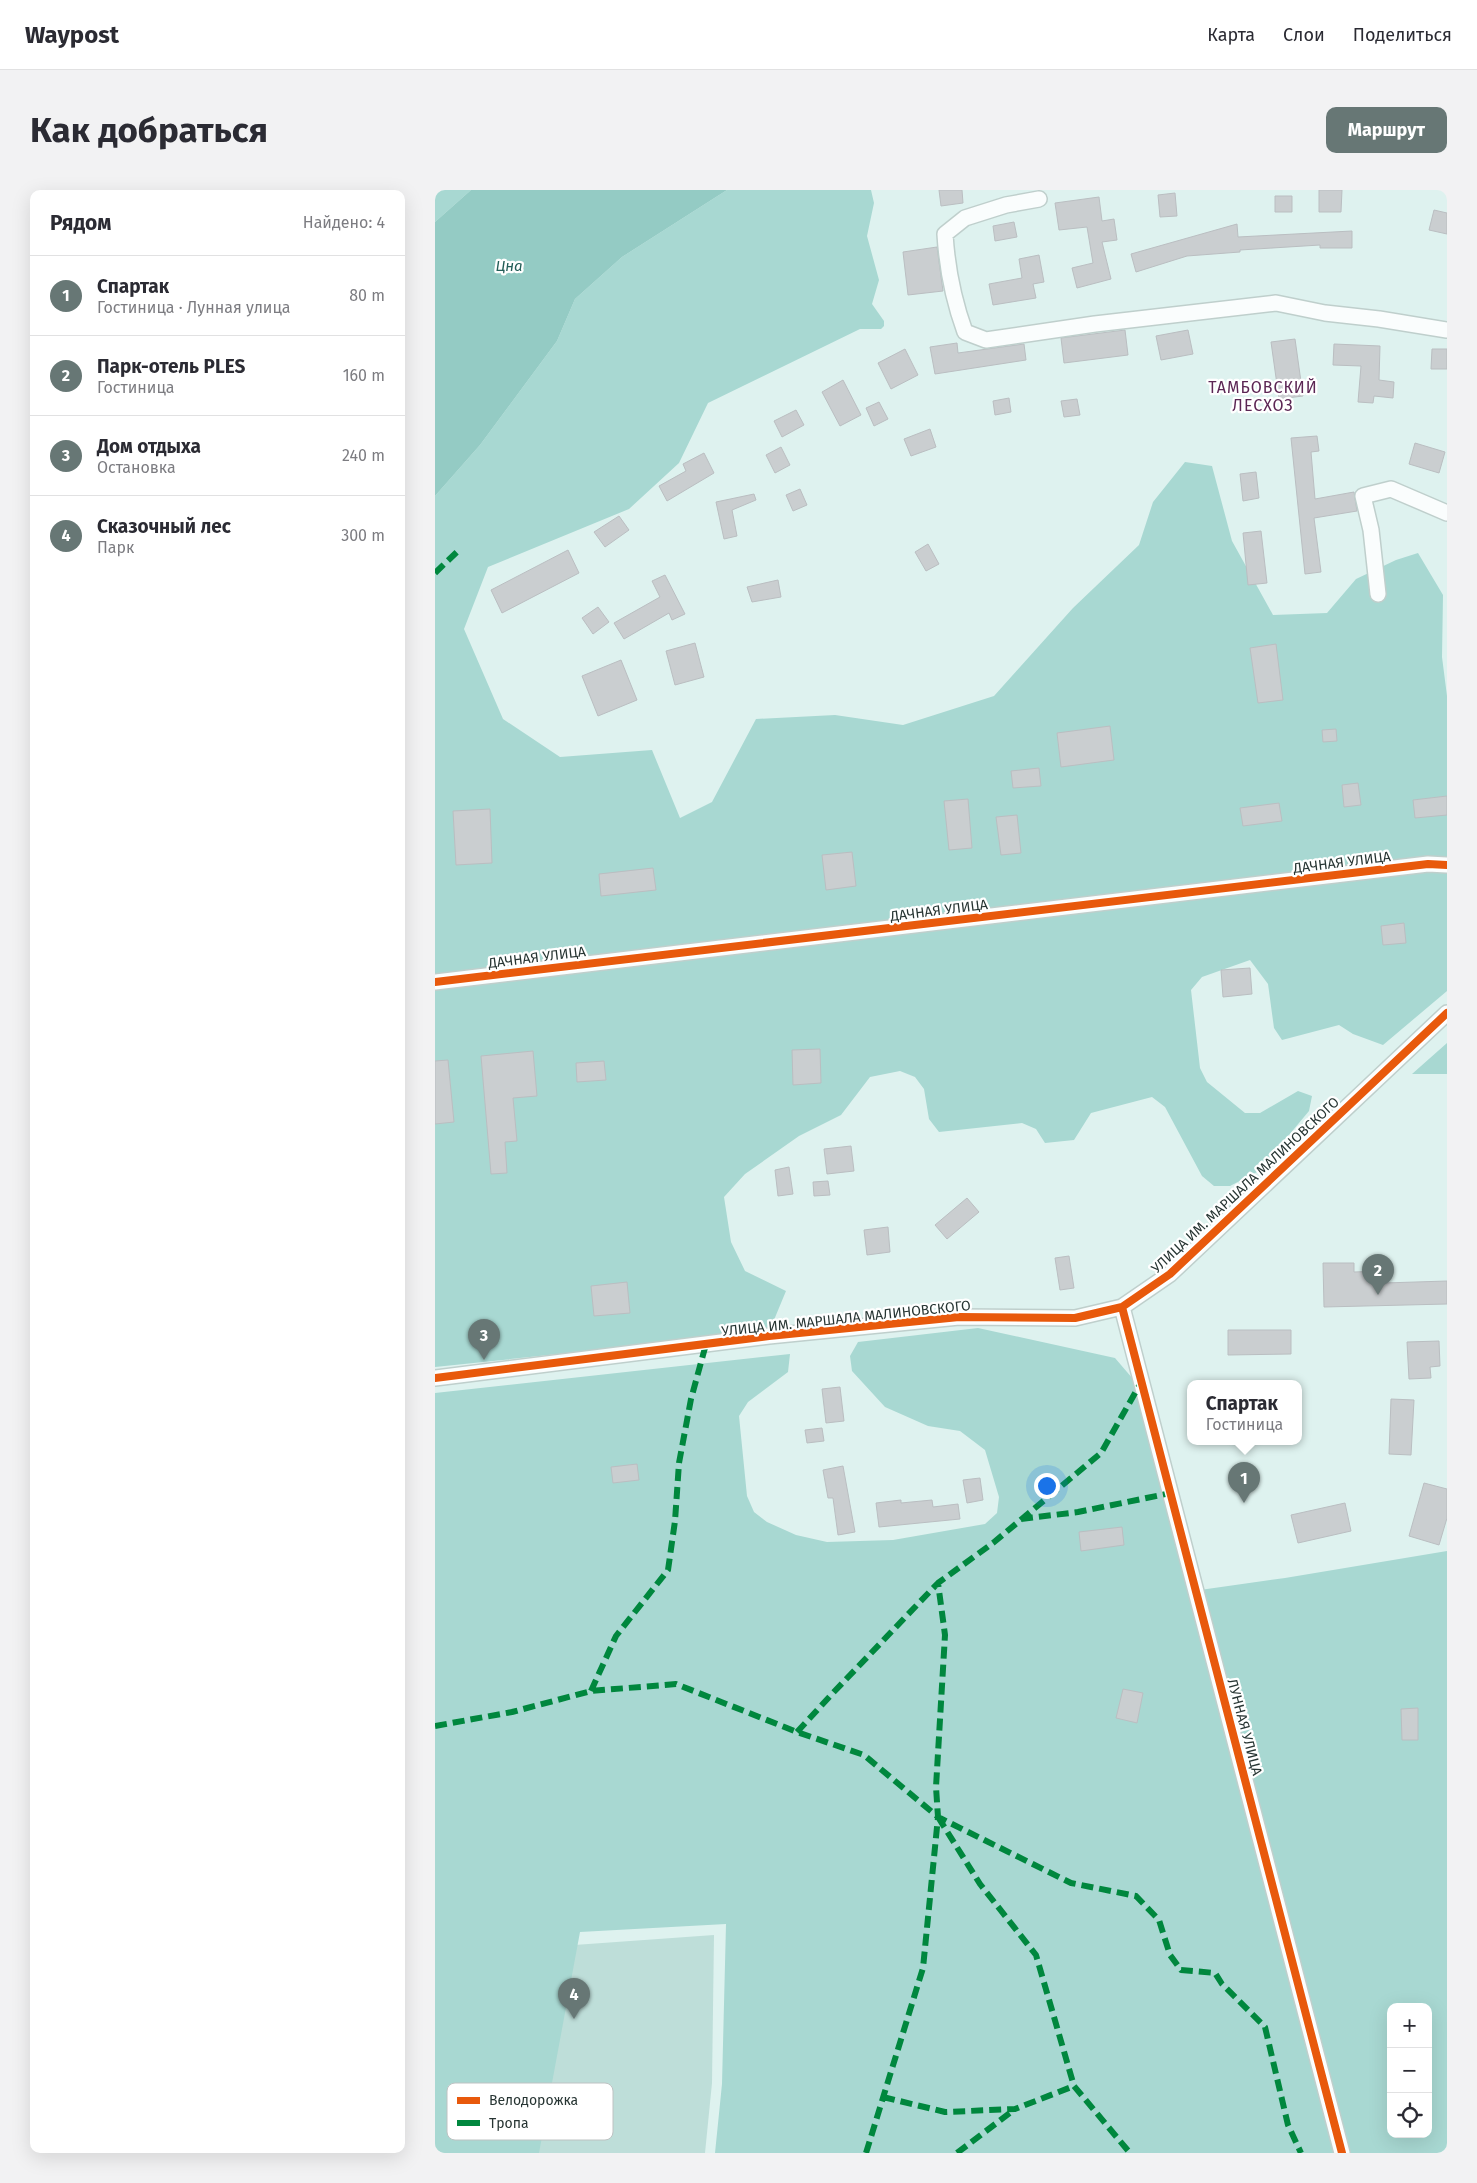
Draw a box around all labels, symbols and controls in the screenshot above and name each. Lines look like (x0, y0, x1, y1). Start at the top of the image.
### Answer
text: Waypost (25, 21, 119, 49)
text: Карта (1207, 24, 1255, 46)
text: Слои (1283, 24, 1325, 46)
text: Поделиться (1353, 24, 1452, 46)
button: Маршрут (1326, 107, 1447, 153)
text: Как добраться (30, 109, 268, 151)
text: Рядом (50, 210, 111, 236)
text: Найдено: 4 (303, 213, 385, 232)
water label: Цна (495, 257, 523, 275)
text: Спартак (97, 275, 169, 298)
text: 1 (62, 286, 70, 305)
text: 80 m (349, 286, 385, 305)
text: Гостиница · Лунная улица (97, 298, 291, 317)
text: Парк-отель PLES (97, 355, 245, 378)
text: 2 (62, 366, 70, 385)
text: 160 m (343, 366, 385, 385)
text: Гостиница (97, 378, 175, 397)
district label: ТАМБОВСКИЙ ЛЕСХОЗ (1208, 378, 1318, 415)
text: Дом отдыха (97, 435, 201, 458)
text: 3 (62, 446, 70, 465)
text: 240 m (342, 446, 385, 465)
text: Остановка (97, 458, 176, 477)
text: Сказочный лес (97, 515, 231, 538)
text: 4 (61, 526, 71, 545)
text: 300 m (341, 526, 385, 545)
text: Парк (97, 538, 134, 557)
street label: ДАЧНАЯ УЛИЦА (1291, 848, 1392, 877)
street label: ДАЧНАЯ УЛИЦА (888, 896, 989, 925)
street label: ДАЧНАЯ УЛИЦА (486, 943, 587, 972)
street label: УЛИЦА ИМ. МАРШАЛА МАЛИНОВСКОГО (1148, 1094, 1343, 1277)
pin: 2 (1362, 1254, 1394, 1295)
street label: УЛИЦА ИМ. МАРШАЛА МАЛИНОВСКОГО (721, 1297, 972, 1340)
pin: 3 (468, 1319, 500, 1360)
popup (1187, 1380, 1302, 1445)
text: Спартак (1206, 1392, 1278, 1415)
text: Гостиница (1206, 1415, 1283, 1434)
pin: 1 (1228, 1462, 1260, 1503)
your location (1034, 1473, 1060, 1499)
street label: ЛУННАЯ УЛИЦА (1223, 1677, 1266, 1777)
pin: 4 (558, 1978, 590, 2019)
map controls (1387, 2003, 1432, 2138)
button: + (1387, 2003, 1432, 2048)
button: − (1387, 2048, 1432, 2093)
legend (447, 2083, 613, 2140)
text: Велодорожка (489, 2092, 578, 2109)
button: locate (1387, 2093, 1432, 2138)
text: Тропа (489, 2115, 529, 2132)

